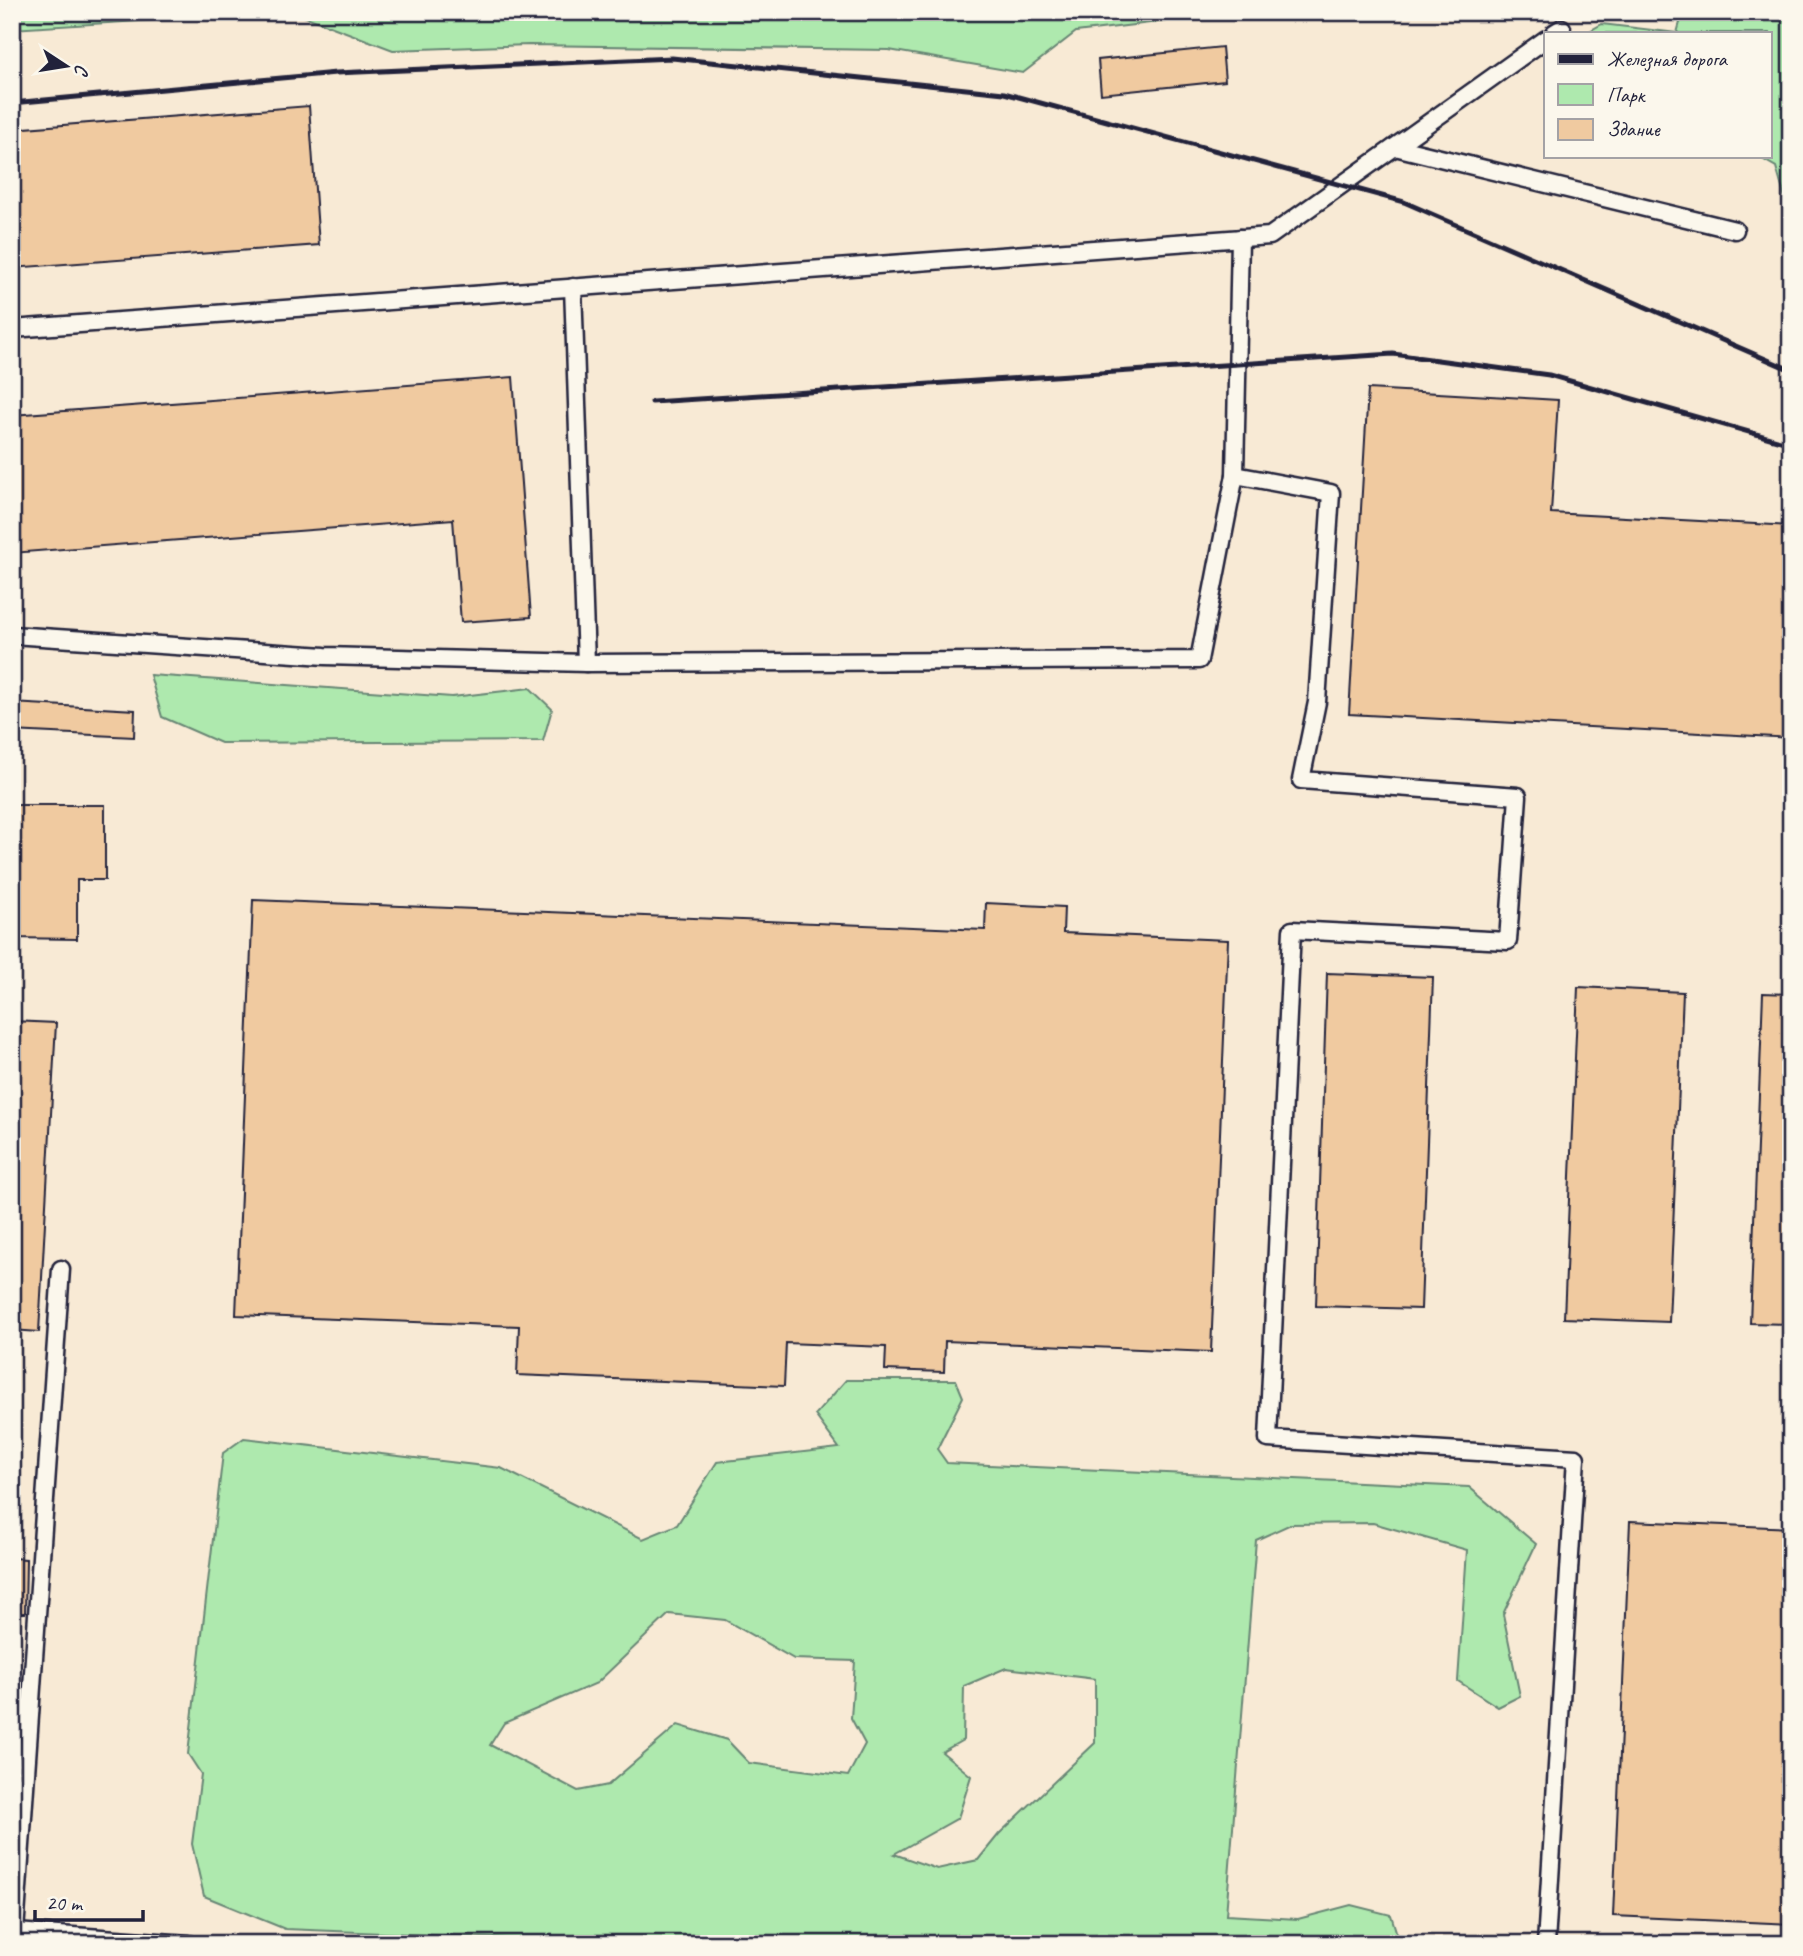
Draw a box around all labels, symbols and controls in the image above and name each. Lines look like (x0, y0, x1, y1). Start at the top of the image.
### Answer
north arrow (32, 32, 102, 102)
legend (1544, 32, 1772, 158)
text: Железная дорога (1607, 46, 1728, 72)
text: С (68, 62, 94, 79)
text: Парк (1607, 82, 1647, 108)
text: Здание (1607, 116, 1661, 142)
scale bar (35, 1879, 144, 1923)
text: 20 m (46, 1890, 84, 1916)

